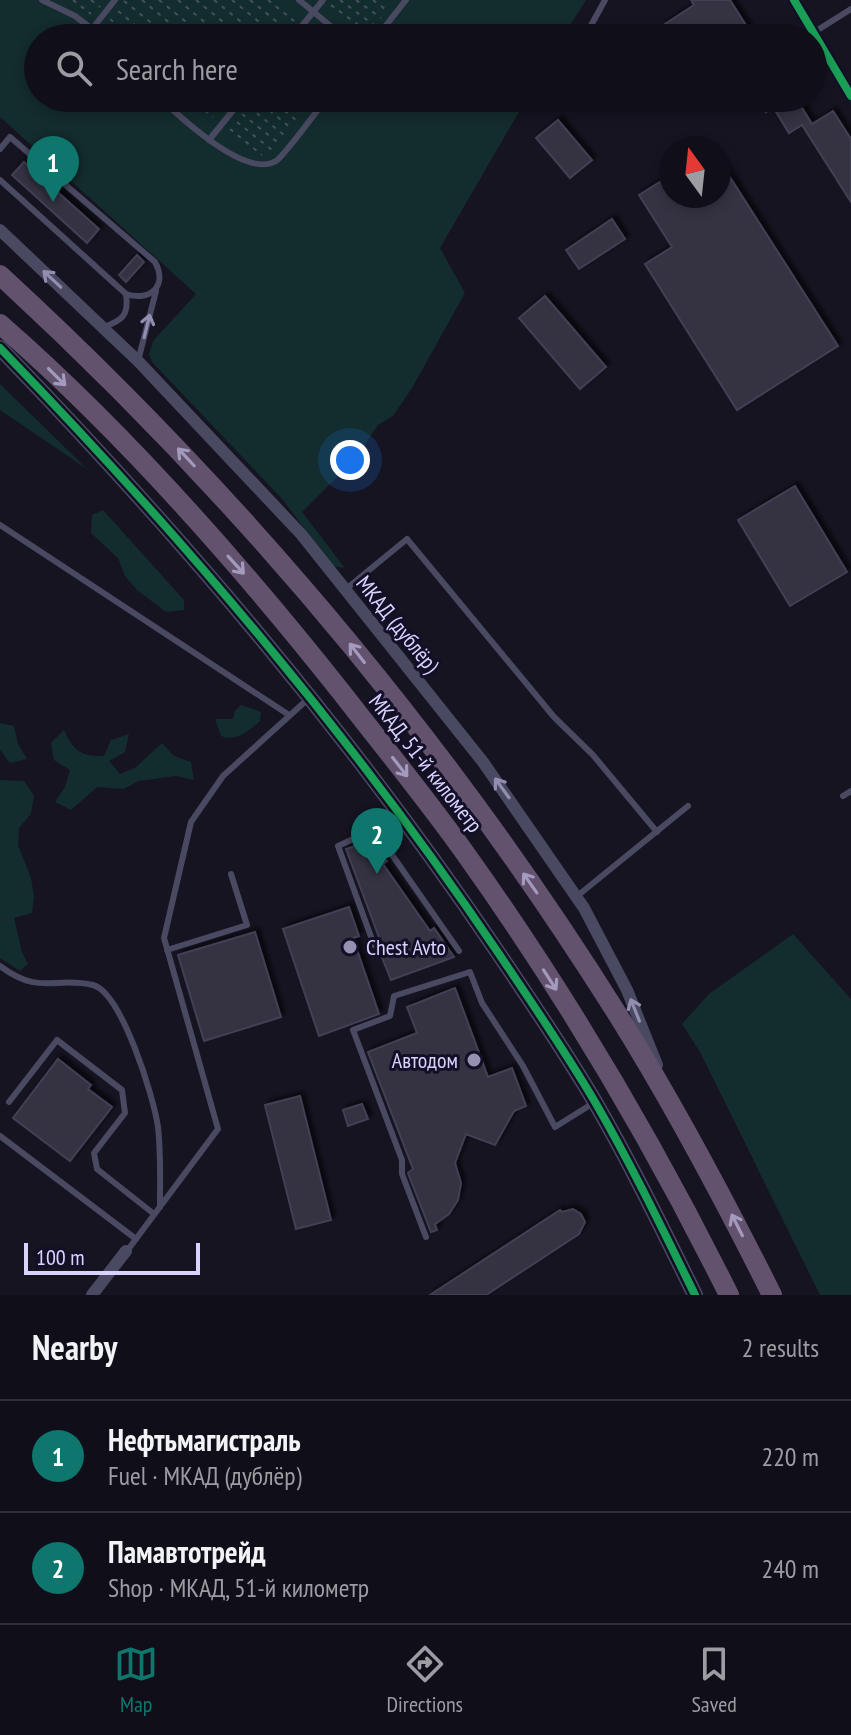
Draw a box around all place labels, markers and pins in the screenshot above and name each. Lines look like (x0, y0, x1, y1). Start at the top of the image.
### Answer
pin: 1 (27, 136, 79, 202)
pin: 2 (351, 808, 403, 874)
place label: Chest Avto (366, 933, 446, 961)
marker: Chest Avto (341, 938, 359, 956)
place label: Автодом (392, 1046, 458, 1074)
marker: Автодом (465, 1051, 483, 1069)

